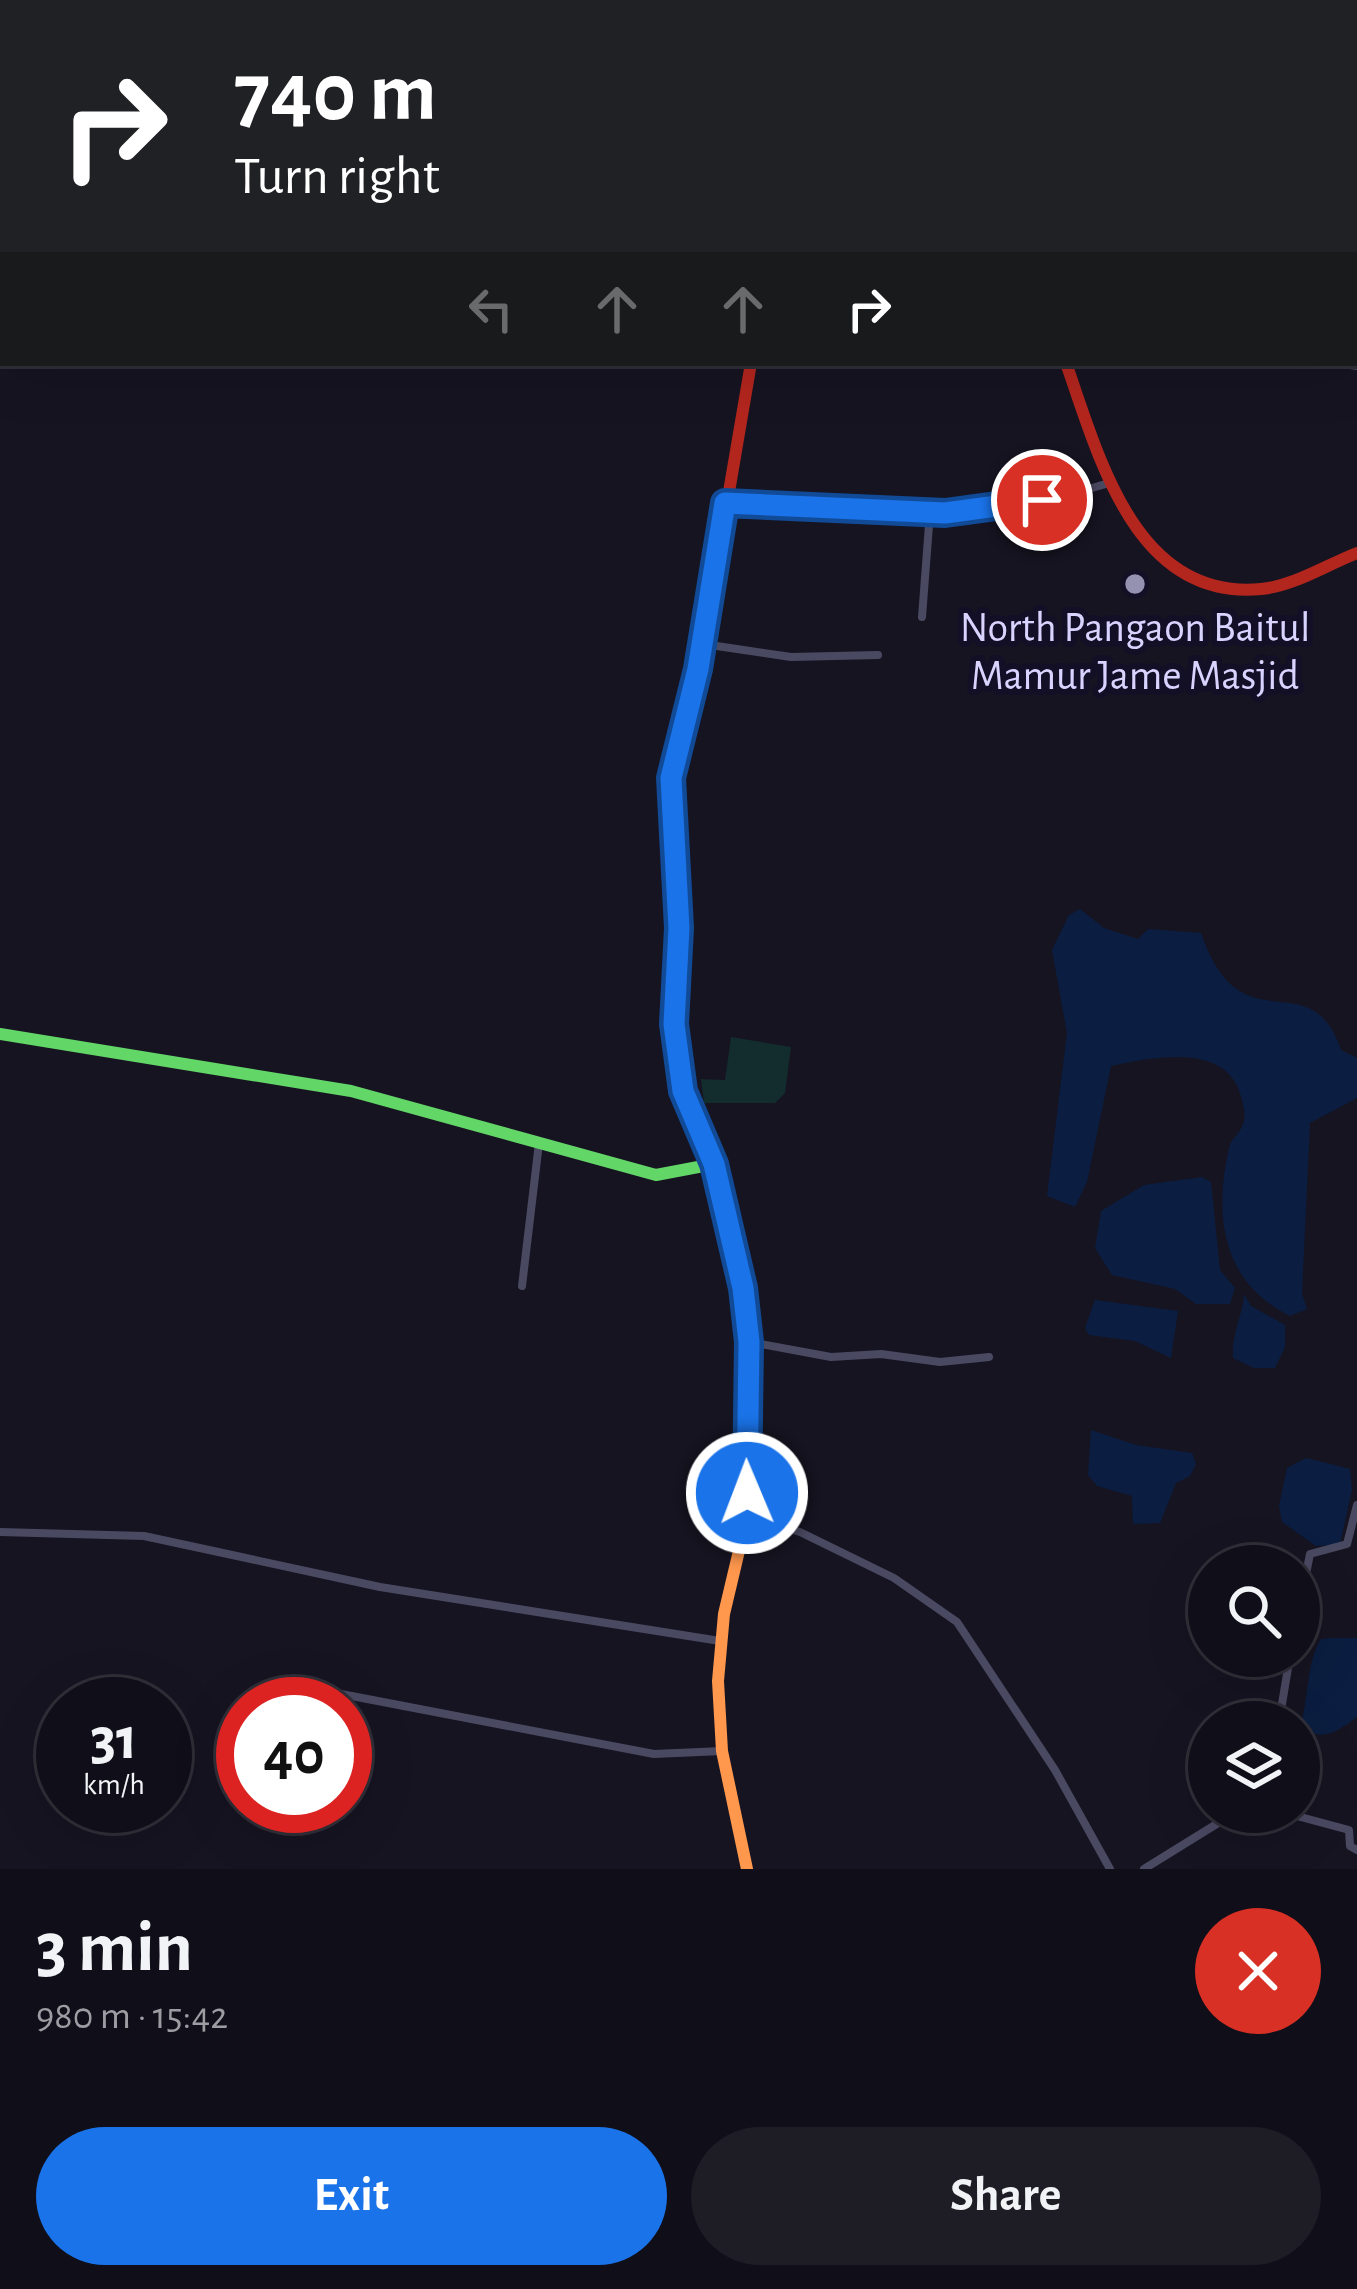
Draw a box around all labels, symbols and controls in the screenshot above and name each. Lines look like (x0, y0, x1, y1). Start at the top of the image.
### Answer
icon: right (36, 48, 192, 204)
text: 740 m (234, 52, 437, 136)
text: Turn right (234, 150, 440, 204)
icon: left (458, 276, 524, 342)
icon: ahead (584, 276, 650, 342)
icon: ahead (710, 276, 776, 342)
icon: right (836, 276, 902, 342)
pin (991, 449, 1093, 551)
icon: arrive (1009, 467, 1075, 533)
marker: North Pangaon Baitul Mamur Jame Masjid (1122, 571, 1148, 597)
place label: North Pangaon Baitul Mamur Jame Masjid (960, 607, 1310, 697)
position arrow (684, 1430, 810, 1556)
map controls (1188, 1545, 1320, 1833)
button: search (1188, 1545, 1320, 1677)
speed limit sign: 40 (216, 1677, 372, 1833)
button: layers (1188, 1701, 1320, 1833)
text: 31 (90, 1710, 138, 1770)
text: km/h (83, 1770, 145, 1800)
button: close (1195, 1908, 1321, 2034)
text: 3 min (36, 1912, 193, 1984)
text: 980 m · 15:42 (36, 1997, 228, 2036)
button: Exit (36, 2127, 667, 2265)
button: Share (691, 2127, 1321, 2265)

